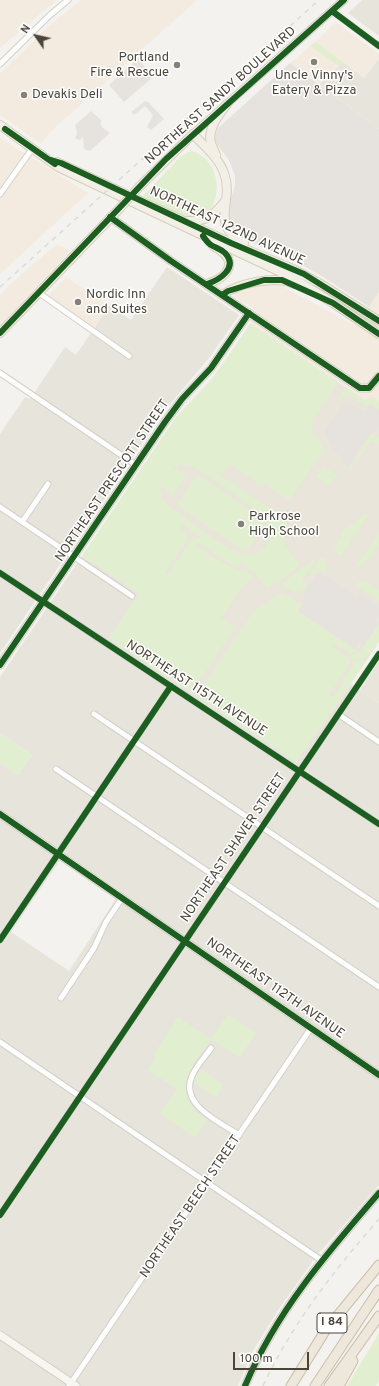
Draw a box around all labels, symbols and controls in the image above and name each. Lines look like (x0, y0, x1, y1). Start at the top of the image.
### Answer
north arrow (16, 16, 56, 56)
text: N (18, 22, 34, 36)
street label: NORTHEAST SANDY BOULEVARD (142, 24, 300, 168)
place label: Portland Fire & Rescue (90, 50, 169, 81)
marker: Uncle Vinny's Eatery & Pizza (309, 57, 319, 67)
marker: Portland Fire & Rescue (172, 60, 182, 70)
place label: Uncle Vinny's Eatery & Pizza (272, 68, 356, 99)
place label: Devakis Deli (32, 87, 102, 103)
marker: Devakis Deli (19, 90, 29, 100)
street label: NORTHEAST 122ND AVENUE (147, 184, 307, 270)
place label: Nordic Inn and Suites (86, 287, 147, 318)
marker: Nordic Inn and Suites (73, 297, 83, 307)
street label: NORTHEAST PRESCOTT STREET (53, 397, 173, 565)
place label: Parkrose High School (249, 509, 319, 540)
marker: Parkrose High School (236, 519, 246, 529)
street label: NORTHEAST 115TH AVENUE (123, 638, 269, 740)
street label: NORTHEAST SHAVER STREET (178, 770, 290, 926)
street label: NORTHEAST 112TH AVENUE (203, 935, 347, 1043)
street label: NORTHEAST BEECH STREET (137, 1133, 245, 1281)
road number: I 84 (317, 1313, 347, 1333)
scale bar (235, 1344, 311, 1370)
text: 100 m (240, 1351, 273, 1367)

